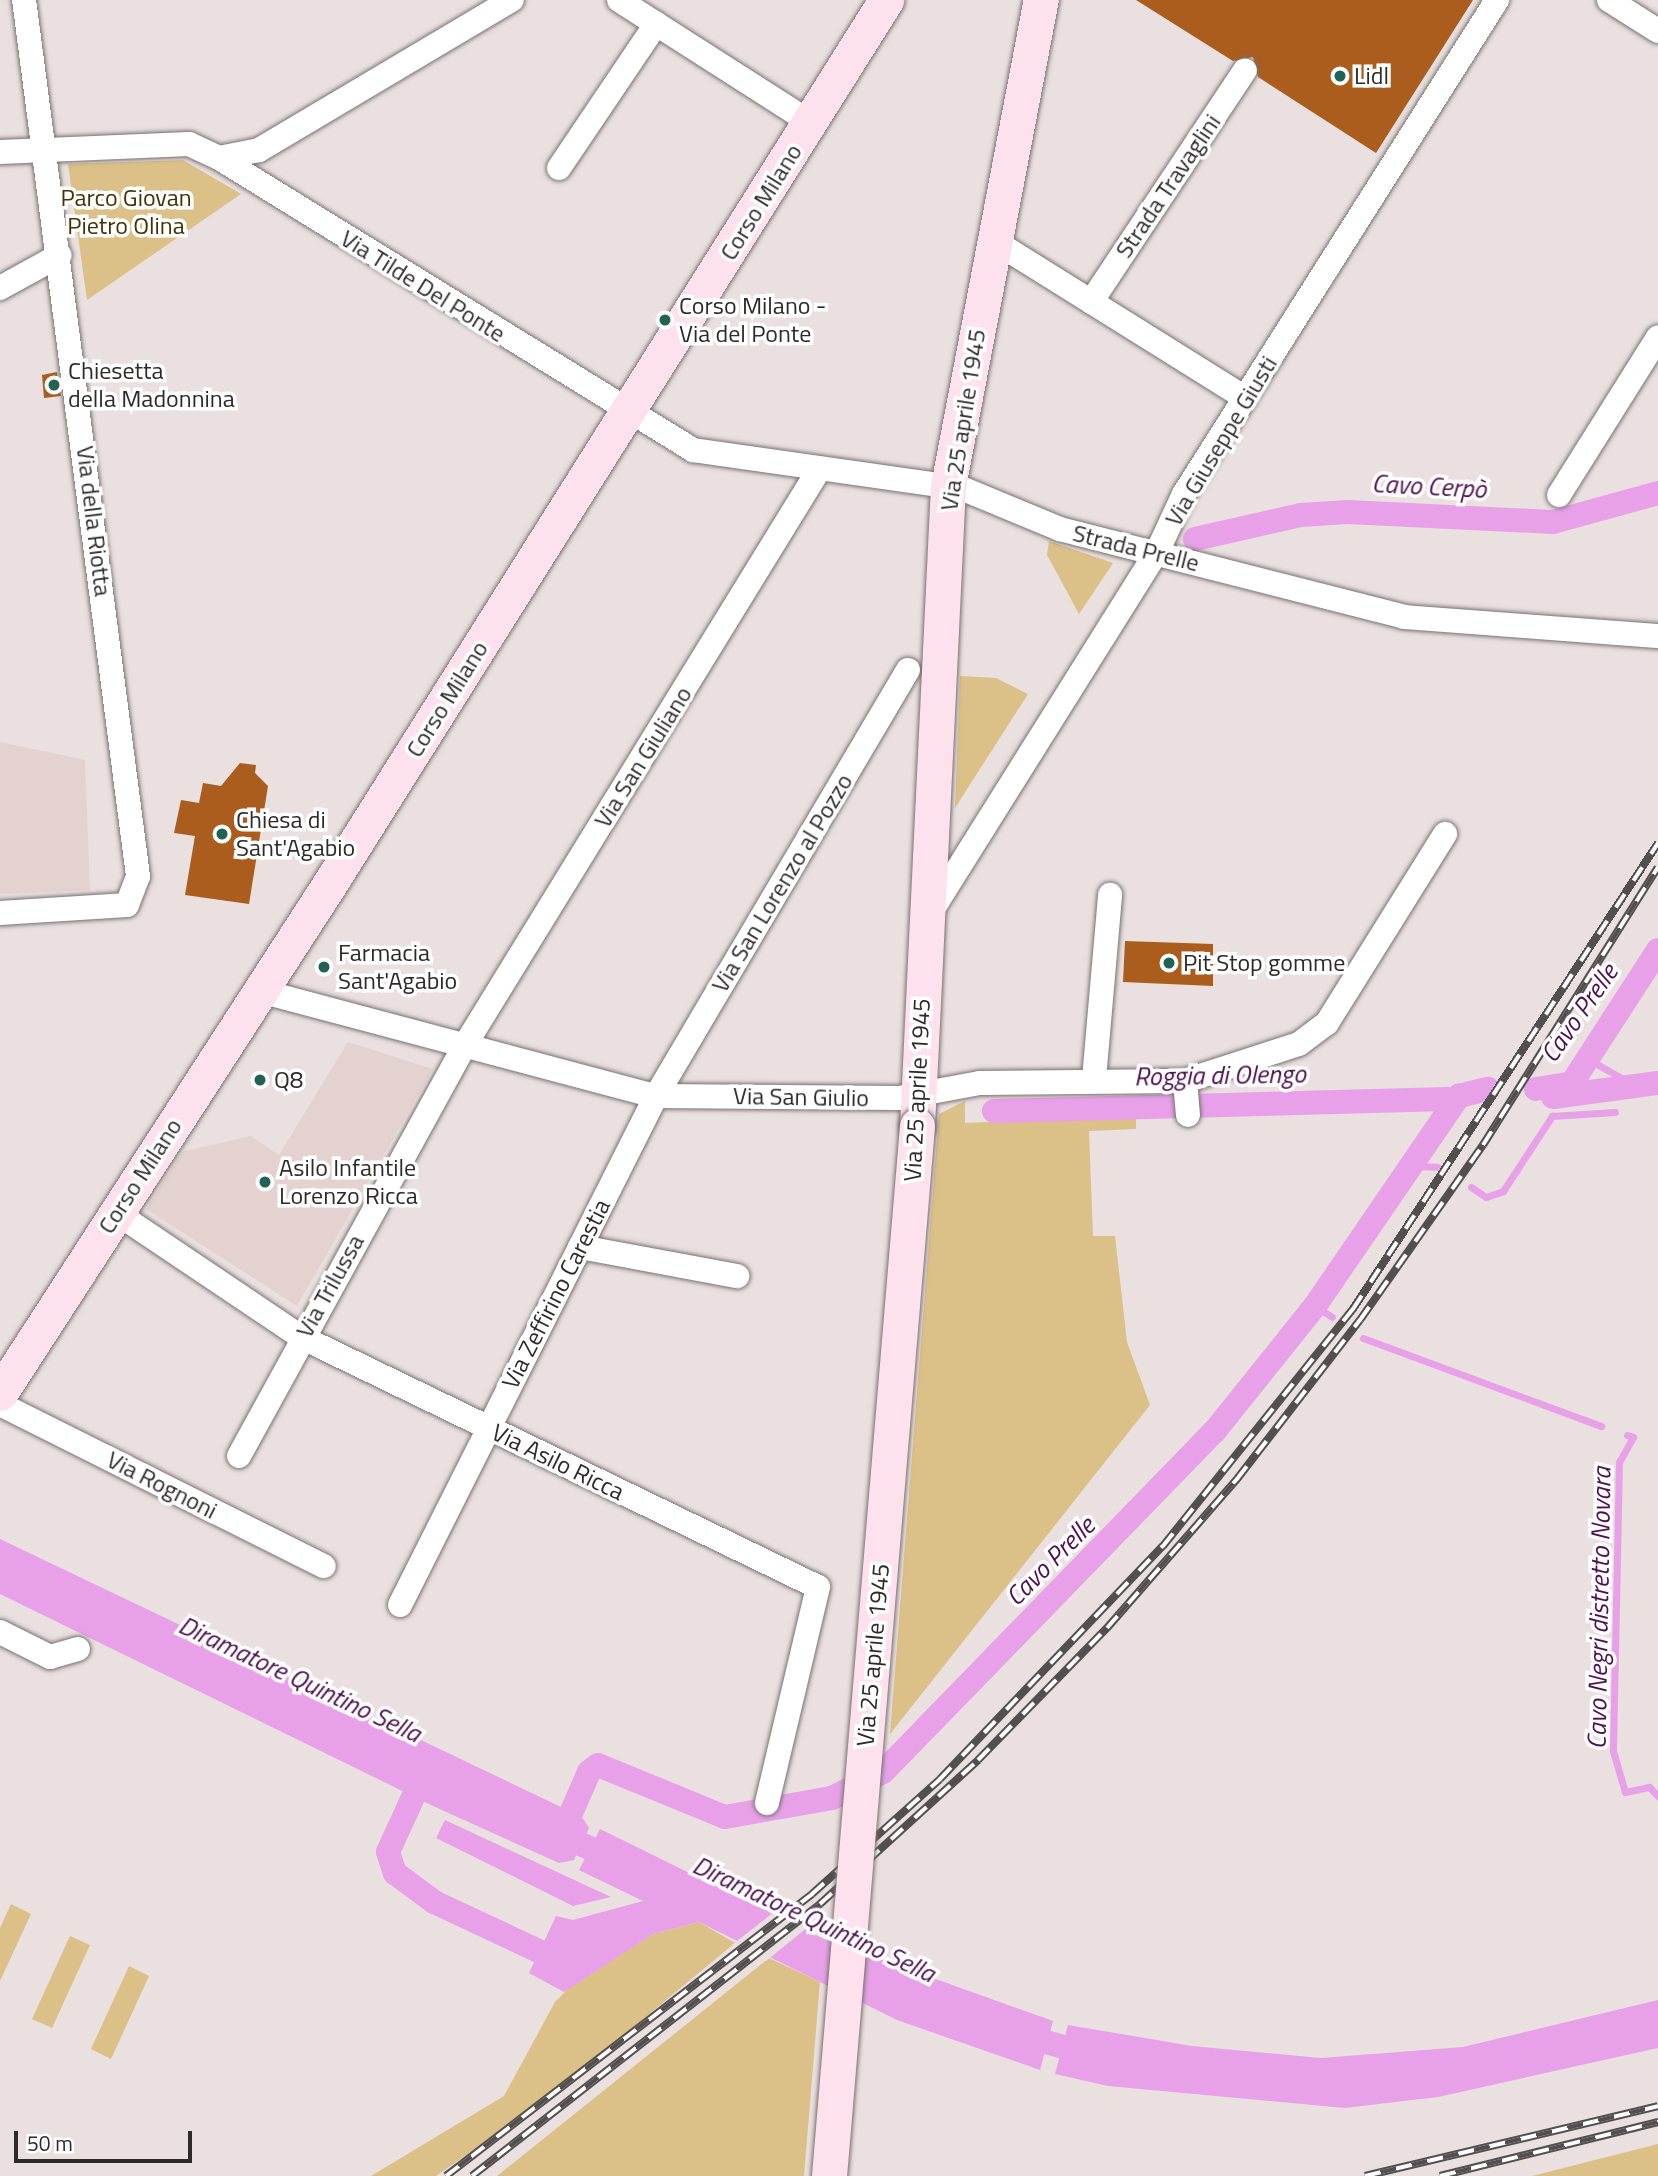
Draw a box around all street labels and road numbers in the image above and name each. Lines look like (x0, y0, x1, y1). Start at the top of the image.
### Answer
street label: Strada Travaglini (1109, 109, 1227, 263)
street label: Corso Milano (714, 139, 808, 265)
street label: Via Tilde Del Ponte (335, 224, 511, 348)
street label: Via 25 aprile 1945 (934, 327, 992, 513)
street label: Via Giuseppe Giusti (1159, 351, 1283, 531)
street label: Via della Riotta (70, 444, 118, 598)
street label: Strada Prelle (1070, 518, 1202, 578)
street label: Corso Milano (400, 636, 494, 762)
street label: Via San Giuliano (588, 681, 698, 833)
street label: Via San Lorenzo al Pozzo (705, 769, 859, 997)
street label: Via 25 aprile 1945 (898, 998, 936, 1182)
street label: Via San Giulio (733, 1081, 869, 1113)
street label: Corso Milano (92, 1113, 188, 1239)
street label: Via Zeffirino Carestia (496, 1194, 616, 1394)
street label: Via Trilussa (290, 1229, 370, 1343)
street label: Via Asilo Ricca (487, 1418, 629, 1506)
street label: Via Rognoni (102, 1445, 222, 1525)
street label: Via 25 aprile 1945 (851, 1562, 895, 1748)

